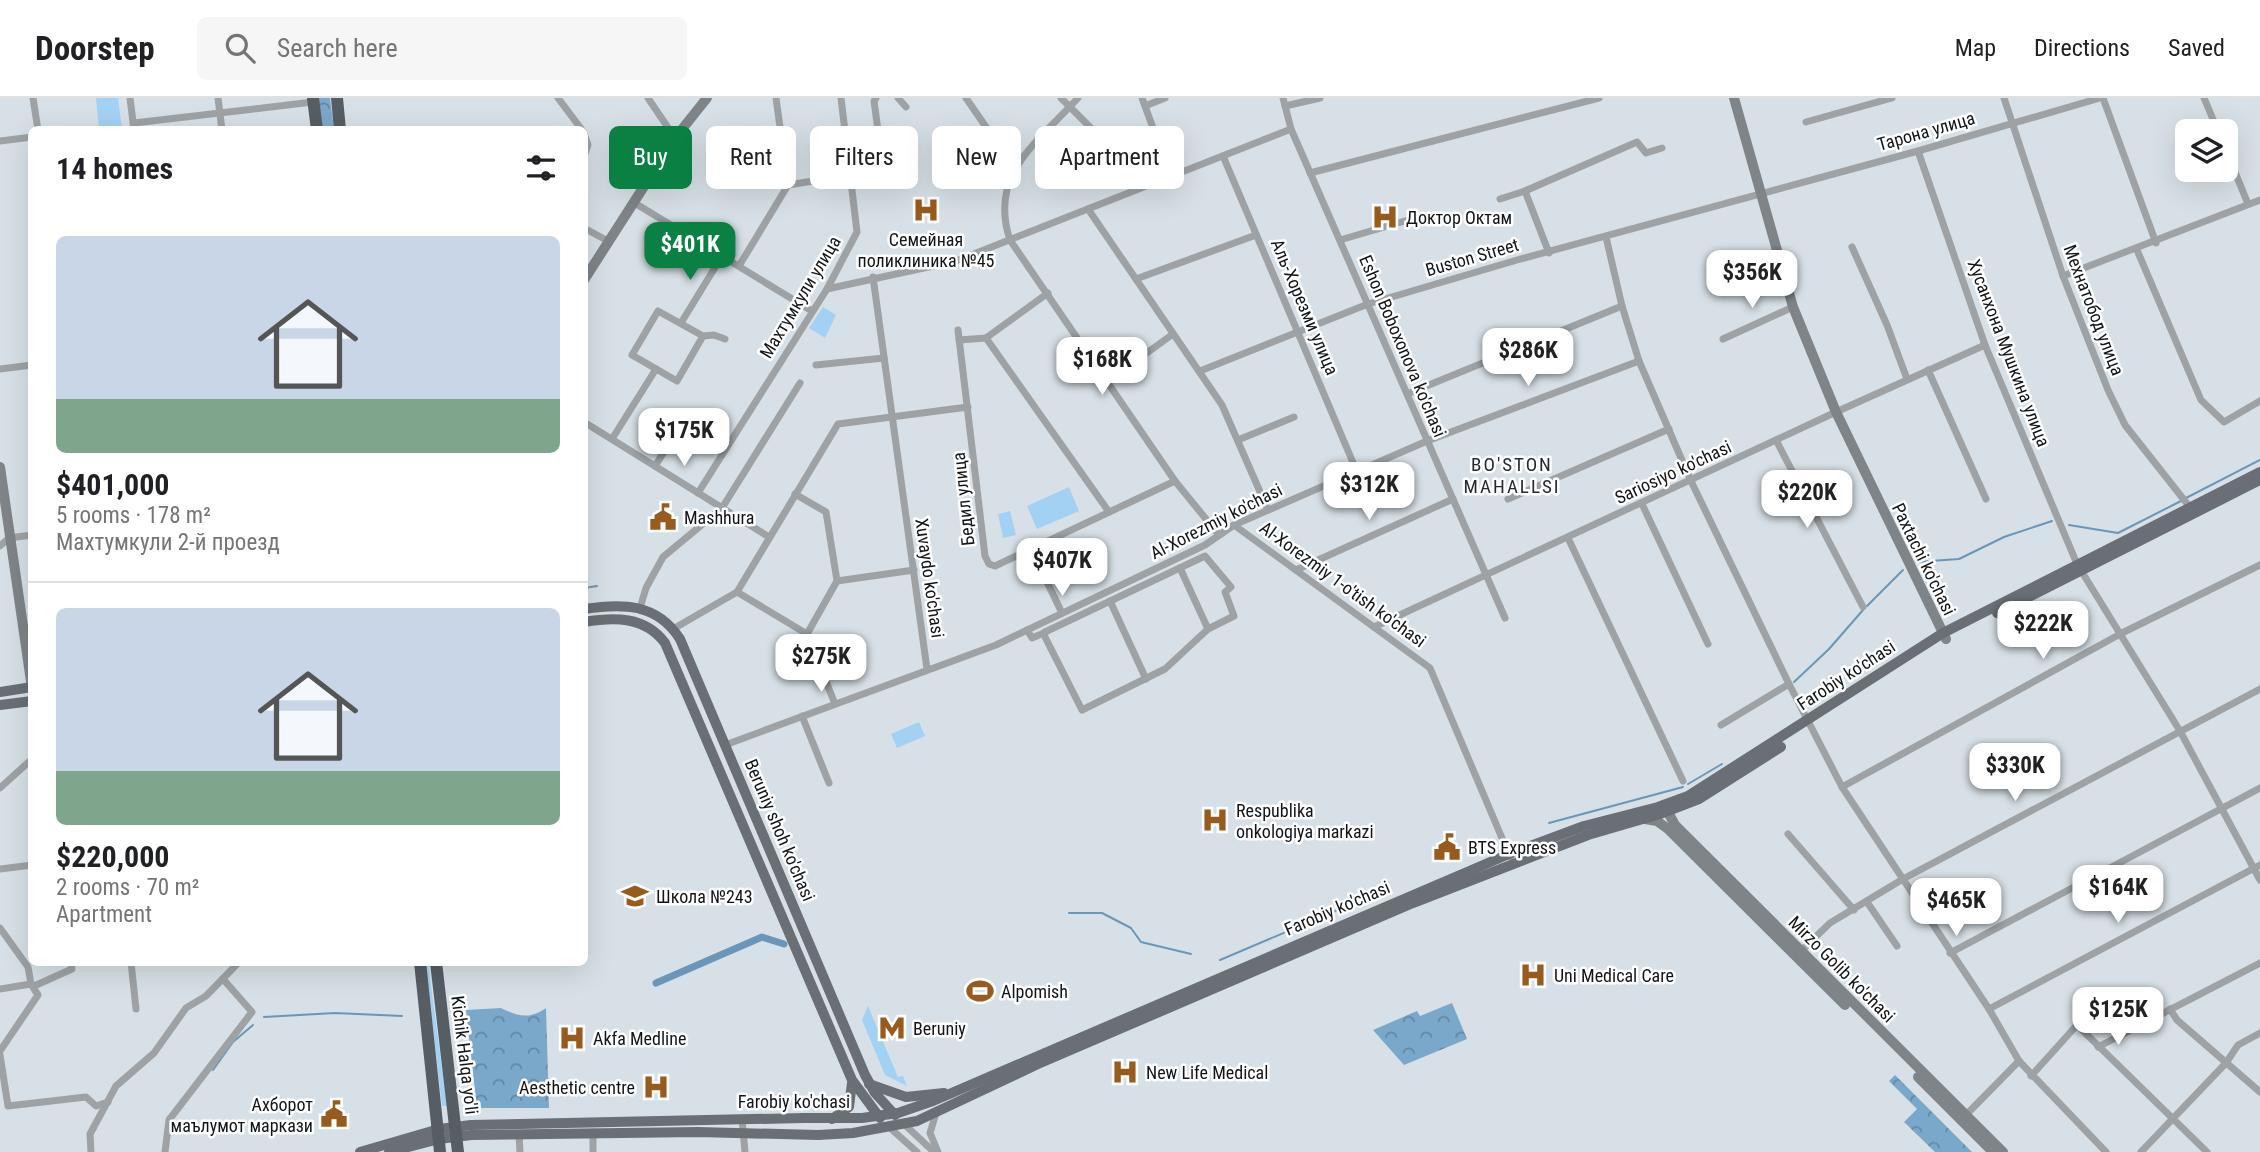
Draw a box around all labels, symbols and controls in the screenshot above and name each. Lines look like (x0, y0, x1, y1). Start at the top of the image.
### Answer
search box (197, 17, 687, 80)
text: Doorstep (35, 29, 155, 68)
icon: search (221, 29, 259, 67)
text: Search here (277, 33, 398, 63)
text: Map (1955, 34, 1996, 62)
text: Directions (2034, 34, 2130, 62)
text: Saved (2168, 34, 2225, 62)
street label: Тарона улица (1875, 107, 1977, 155)
map controls (2175, 119, 2238, 182)
button: layers (2175, 119, 2238, 182)
chip: Buy (609, 126, 692, 189)
chip: Rent (706, 126, 796, 189)
chip: Filters (810, 126, 918, 189)
chip: New (932, 126, 1021, 189)
chip: Apartment (1035, 126, 1184, 189)
icon: filters (522, 149, 560, 187)
text: 14 homes (56, 151, 173, 186)
hospital icon: Семейная поликлиника №45 (911, 195, 941, 225)
hospital icon: Доктор Октам (1370, 202, 1400, 232)
place label: Доктор Октам (1406, 207, 1512, 228)
pin: $401K (641, 222, 739, 282)
place label: Семейная поликлиника №45 (858, 229, 995, 271)
text: $401K (660, 231, 720, 258)
street label: Махтумкули улица (755, 232, 845, 362)
street label: Buston Street (1423, 234, 1521, 280)
street label: Аль-Хорезми улица (1267, 236, 1343, 378)
street label: Мехнатобод улица (2059, 242, 2129, 378)
pin: $356K (1703, 250, 1801, 310)
street label: Eshon Boboxonova ko'chasi (1355, 252, 1451, 440)
street label: Хусанхона Мушкина улица (1964, 256, 2054, 450)
text: $356K (1722, 259, 1782, 286)
icon: home (245, 281, 371, 407)
pin: $286K (1479, 328, 1577, 388)
text: $286K (1498, 337, 1558, 364)
pin: $168K (1053, 338, 1151, 397)
text: $168K (1072, 346, 1132, 373)
pin: $175K (635, 408, 733, 468)
text: $175K (654, 417, 714, 444)
street label: Sariosiyo ko'chasi (1611, 436, 1735, 508)
street label: Бедил улица (948, 451, 978, 547)
district label: BO'STON MAHALLSI (1463, 453, 1561, 498)
pin: $312K (1320, 462, 1418, 522)
text: $401,000 (56, 467, 169, 502)
pin: $220K (1758, 470, 1856, 530)
text: $312K (1339, 471, 1399, 498)
street label: Al-Xorezmiy ko'chasi (1147, 479, 1285, 563)
text: $220K (1777, 479, 1837, 506)
street label: Paxtachi ko'chasi (1888, 499, 1960, 619)
text: 5 rooms · 178 m² (56, 502, 211, 529)
public building icon: Mashhura (648, 502, 678, 532)
place label: Mashhura (684, 507, 754, 528)
street label: Xuvaydo ko'chasi (911, 517, 949, 639)
street label: Al-Xorezmiy 1-o'tish ko'chasi (1256, 517, 1430, 651)
text: Махтумкули 2-й проезд (56, 529, 280, 556)
pin: $407K (1013, 538, 1111, 598)
text: $407K (1032, 547, 1092, 574)
pin: $222K (1994, 602, 2092, 661)
text: $222K (2013, 610, 2073, 637)
pin: $275K (772, 634, 870, 694)
street label: Farobiy ko'chasi (1793, 636, 1899, 714)
text: $275K (791, 643, 851, 670)
icon: home (245, 653, 371, 779)
pin: $330K (1966, 744, 2064, 803)
text: $330K (1985, 752, 2045, 779)
street label: Beruniy shoh ko'chasi (741, 756, 819, 904)
place label: Respublika onkologiya markazi (1236, 800, 1374, 842)
hospital icon: Respublika onkologiya markazi (1200, 805, 1230, 835)
public building icon: BTS Express (1432, 832, 1462, 862)
place label: BTS Express (1468, 837, 1556, 858)
text: $220,000 (56, 839, 169, 874)
pin: $164K (2069, 866, 2167, 925)
text: 2 rooms · 70 m² (56, 874, 199, 901)
text: $164K (2088, 874, 2148, 901)
street label: Farobiy ko'chasi (1281, 876, 1393, 940)
pin: $465K (1907, 878, 2005, 938)
school or university icon: Школа №243 (620, 881, 650, 911)
place label: Школа №243 (656, 886, 753, 907)
text: $465K (1926, 887, 1986, 914)
text: Apartment (56, 901, 152, 928)
street label: Mirzo Golib ko'chasi (1784, 911, 1900, 1027)
hospital icon: Uni Medical Care (1518, 960, 1548, 990)
place label: Uni Medical Care (1554, 965, 1674, 986)
sports icon: Alpomish (965, 976, 995, 1006)
place label: Alpomish (1001, 981, 1068, 1002)
pin: $125K (2069, 988, 2167, 1047)
street label: Kichik Halqa yo'li (447, 994, 483, 1116)
text: $125K (2088, 996, 2148, 1023)
metro station icon: Beruniy (877, 1013, 907, 1043)
place label: Beruniy (913, 1018, 966, 1039)
hospital icon: Akfa Medline (557, 1023, 587, 1053)
place label: Akfa Medline (593, 1028, 686, 1049)
hospital icon: New Life Medical (1110, 1057, 1140, 1087)
place label: New Life Medical (1146, 1062, 1268, 1083)
hospital icon: Aesthetic centre (641, 1072, 671, 1102)
place label: Aesthetic centre (519, 1077, 635, 1098)
street label: Farobiy ko'chasi (738, 1091, 850, 1112)
place label: Ахборот маълумот маркази (171, 1094, 313, 1136)
public building icon: Ахборот маълумот маркази (319, 1099, 349, 1129)

